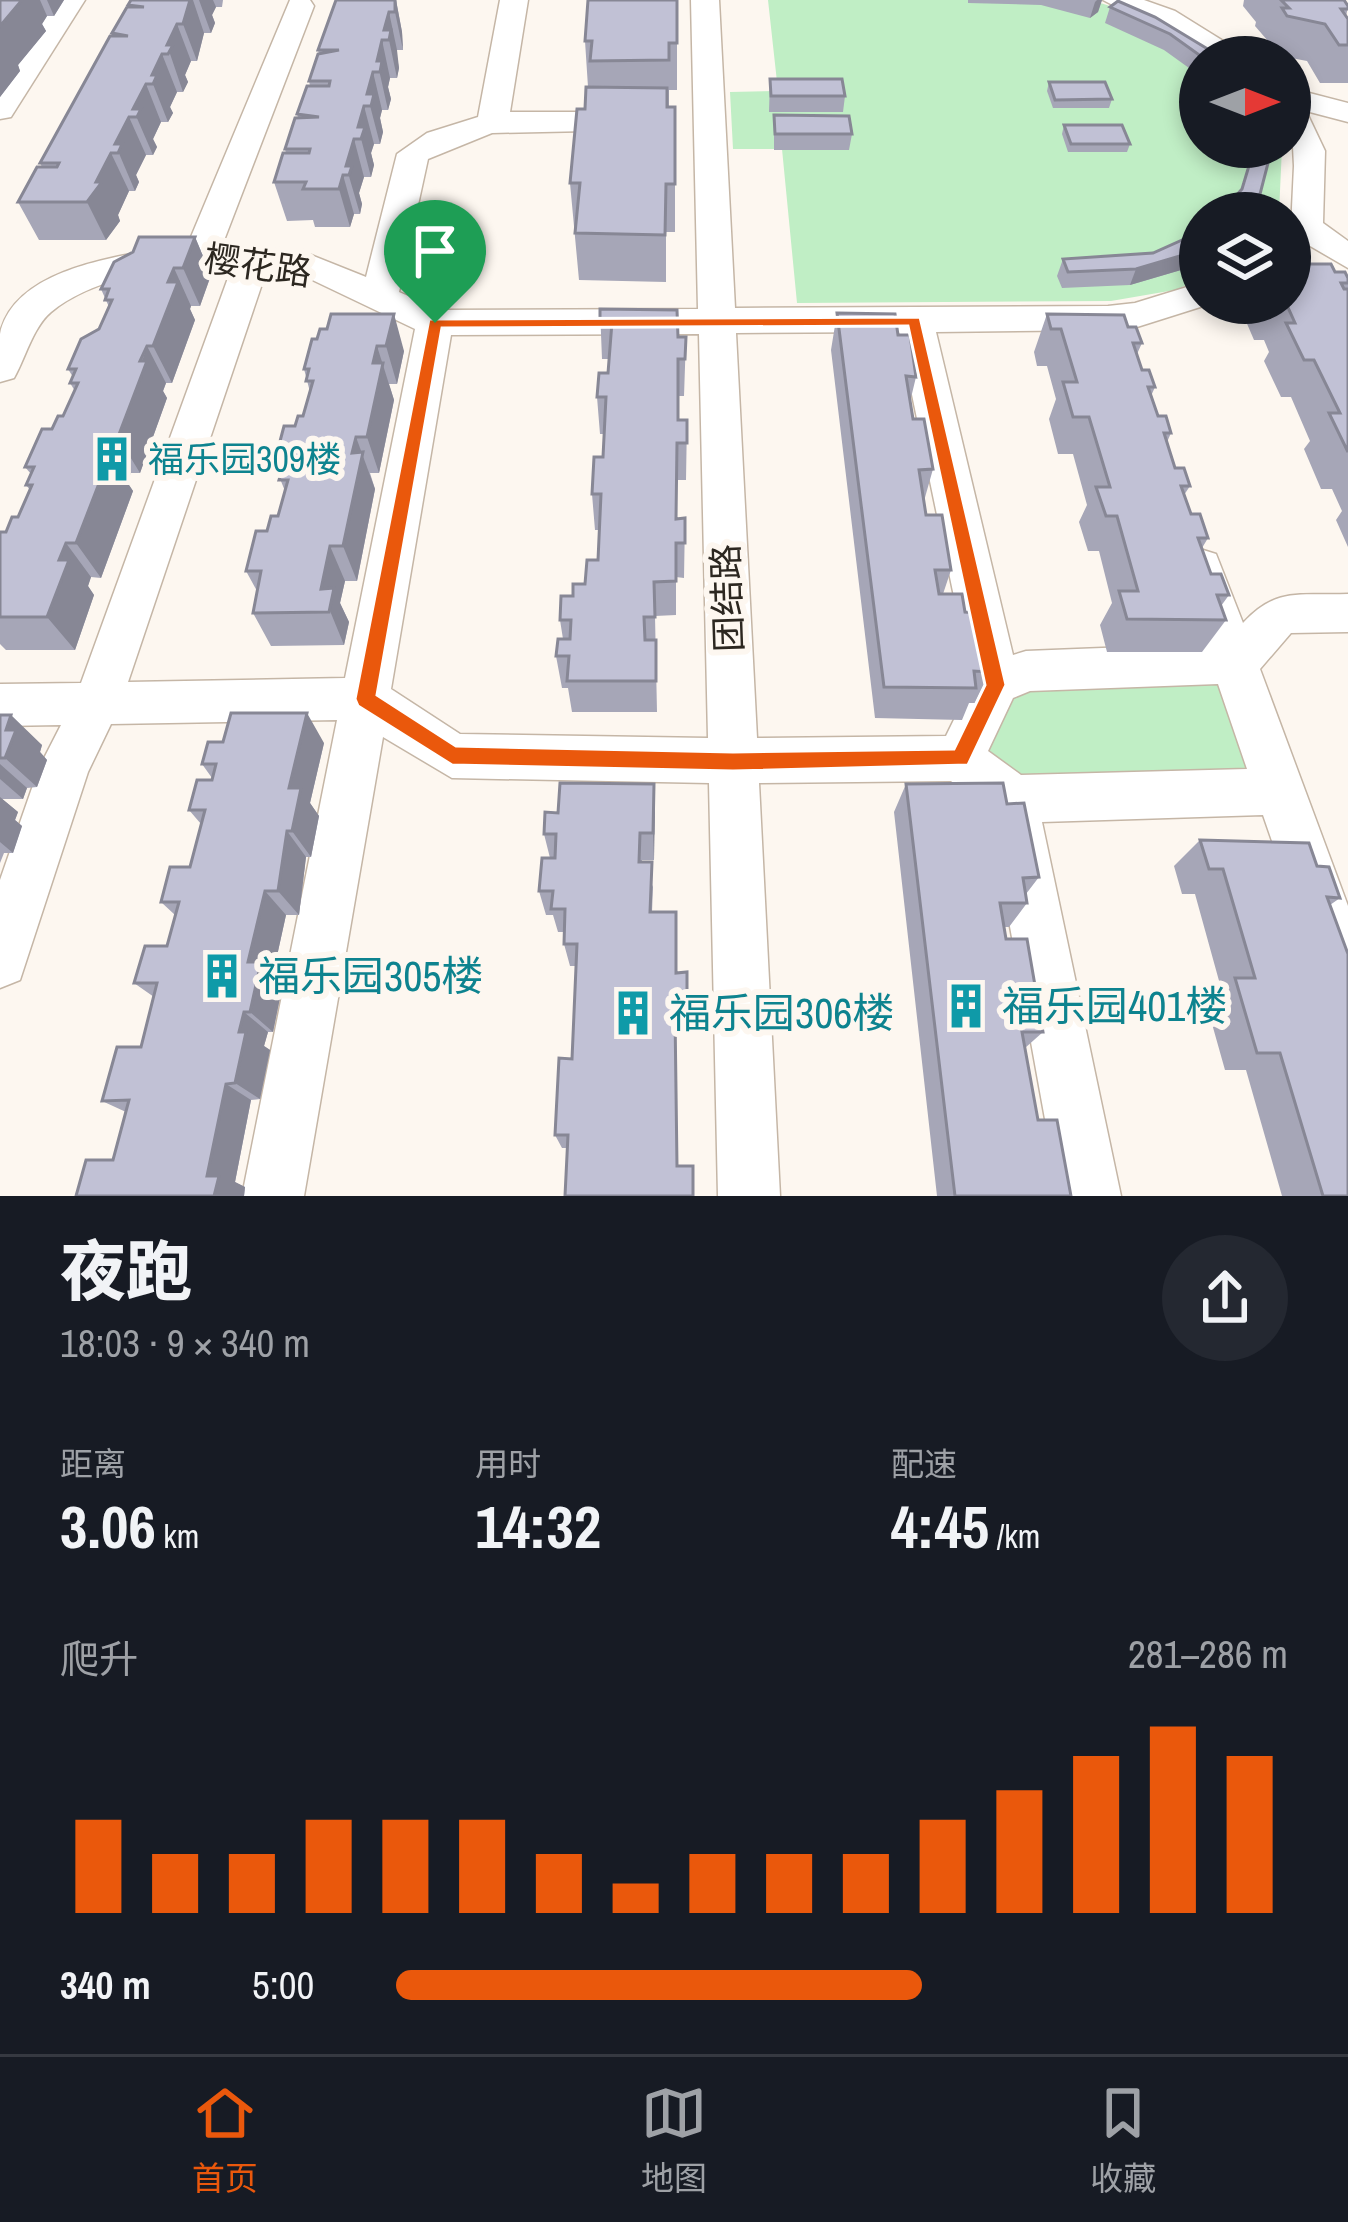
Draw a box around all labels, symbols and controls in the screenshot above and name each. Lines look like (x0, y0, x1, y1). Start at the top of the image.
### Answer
north arrow (1179, 36, 1311, 168)
map controls (1179, 36, 1311, 324)
button: layers (1179, 192, 1311, 324)
pin (384, 200, 486, 323)
icon: arrive (402, 218, 468, 284)
street label: 樱花路 (201, 234, 315, 296)
building icon: 福乐园309楼 (87, 434, 137, 484)
place label: 福乐园309楼 (148, 435, 341, 483)
street label: 团结路 (701, 543, 753, 653)
place label: 福乐园305楼 (258, 948, 483, 1004)
building icon: 福乐园305楼 (197, 951, 247, 1001)
place label: 福乐园401楼 (1002, 978, 1227, 1034)
building icon: 福乐园401楼 (941, 981, 991, 1031)
place label: 福乐园306楼 (669, 985, 894, 1041)
building icon: 福乐园306楼 (608, 988, 658, 1038)
text: 夜跑 (60, 1227, 192, 1316)
button: share (1162, 1235, 1288, 1361)
text: 18:03 · 9 × 340 m (60, 1317, 310, 1369)
text: 距离 (60, 1442, 126, 1486)
text: 用时 (475, 1442, 541, 1486)
text: 配速 (891, 1442, 957, 1486)
text: 3.06 (60, 1486, 156, 1567)
text: 14:32 (475, 1486, 601, 1567)
text: 4:45 (891, 1486, 989, 1567)
text: km (156, 1514, 199, 1558)
text: /km (989, 1514, 1040, 1558)
text: 281–286 m (1128, 1628, 1288, 1680)
text: 爬升 (60, 1633, 138, 1685)
text: 340 m (60, 1959, 151, 2011)
text: 5:00 (252, 1959, 314, 2011)
tab: 首页 (192, 2080, 258, 2200)
tab: 地图 (641, 2080, 707, 2200)
tab: 收藏 (1090, 2080, 1156, 2200)

